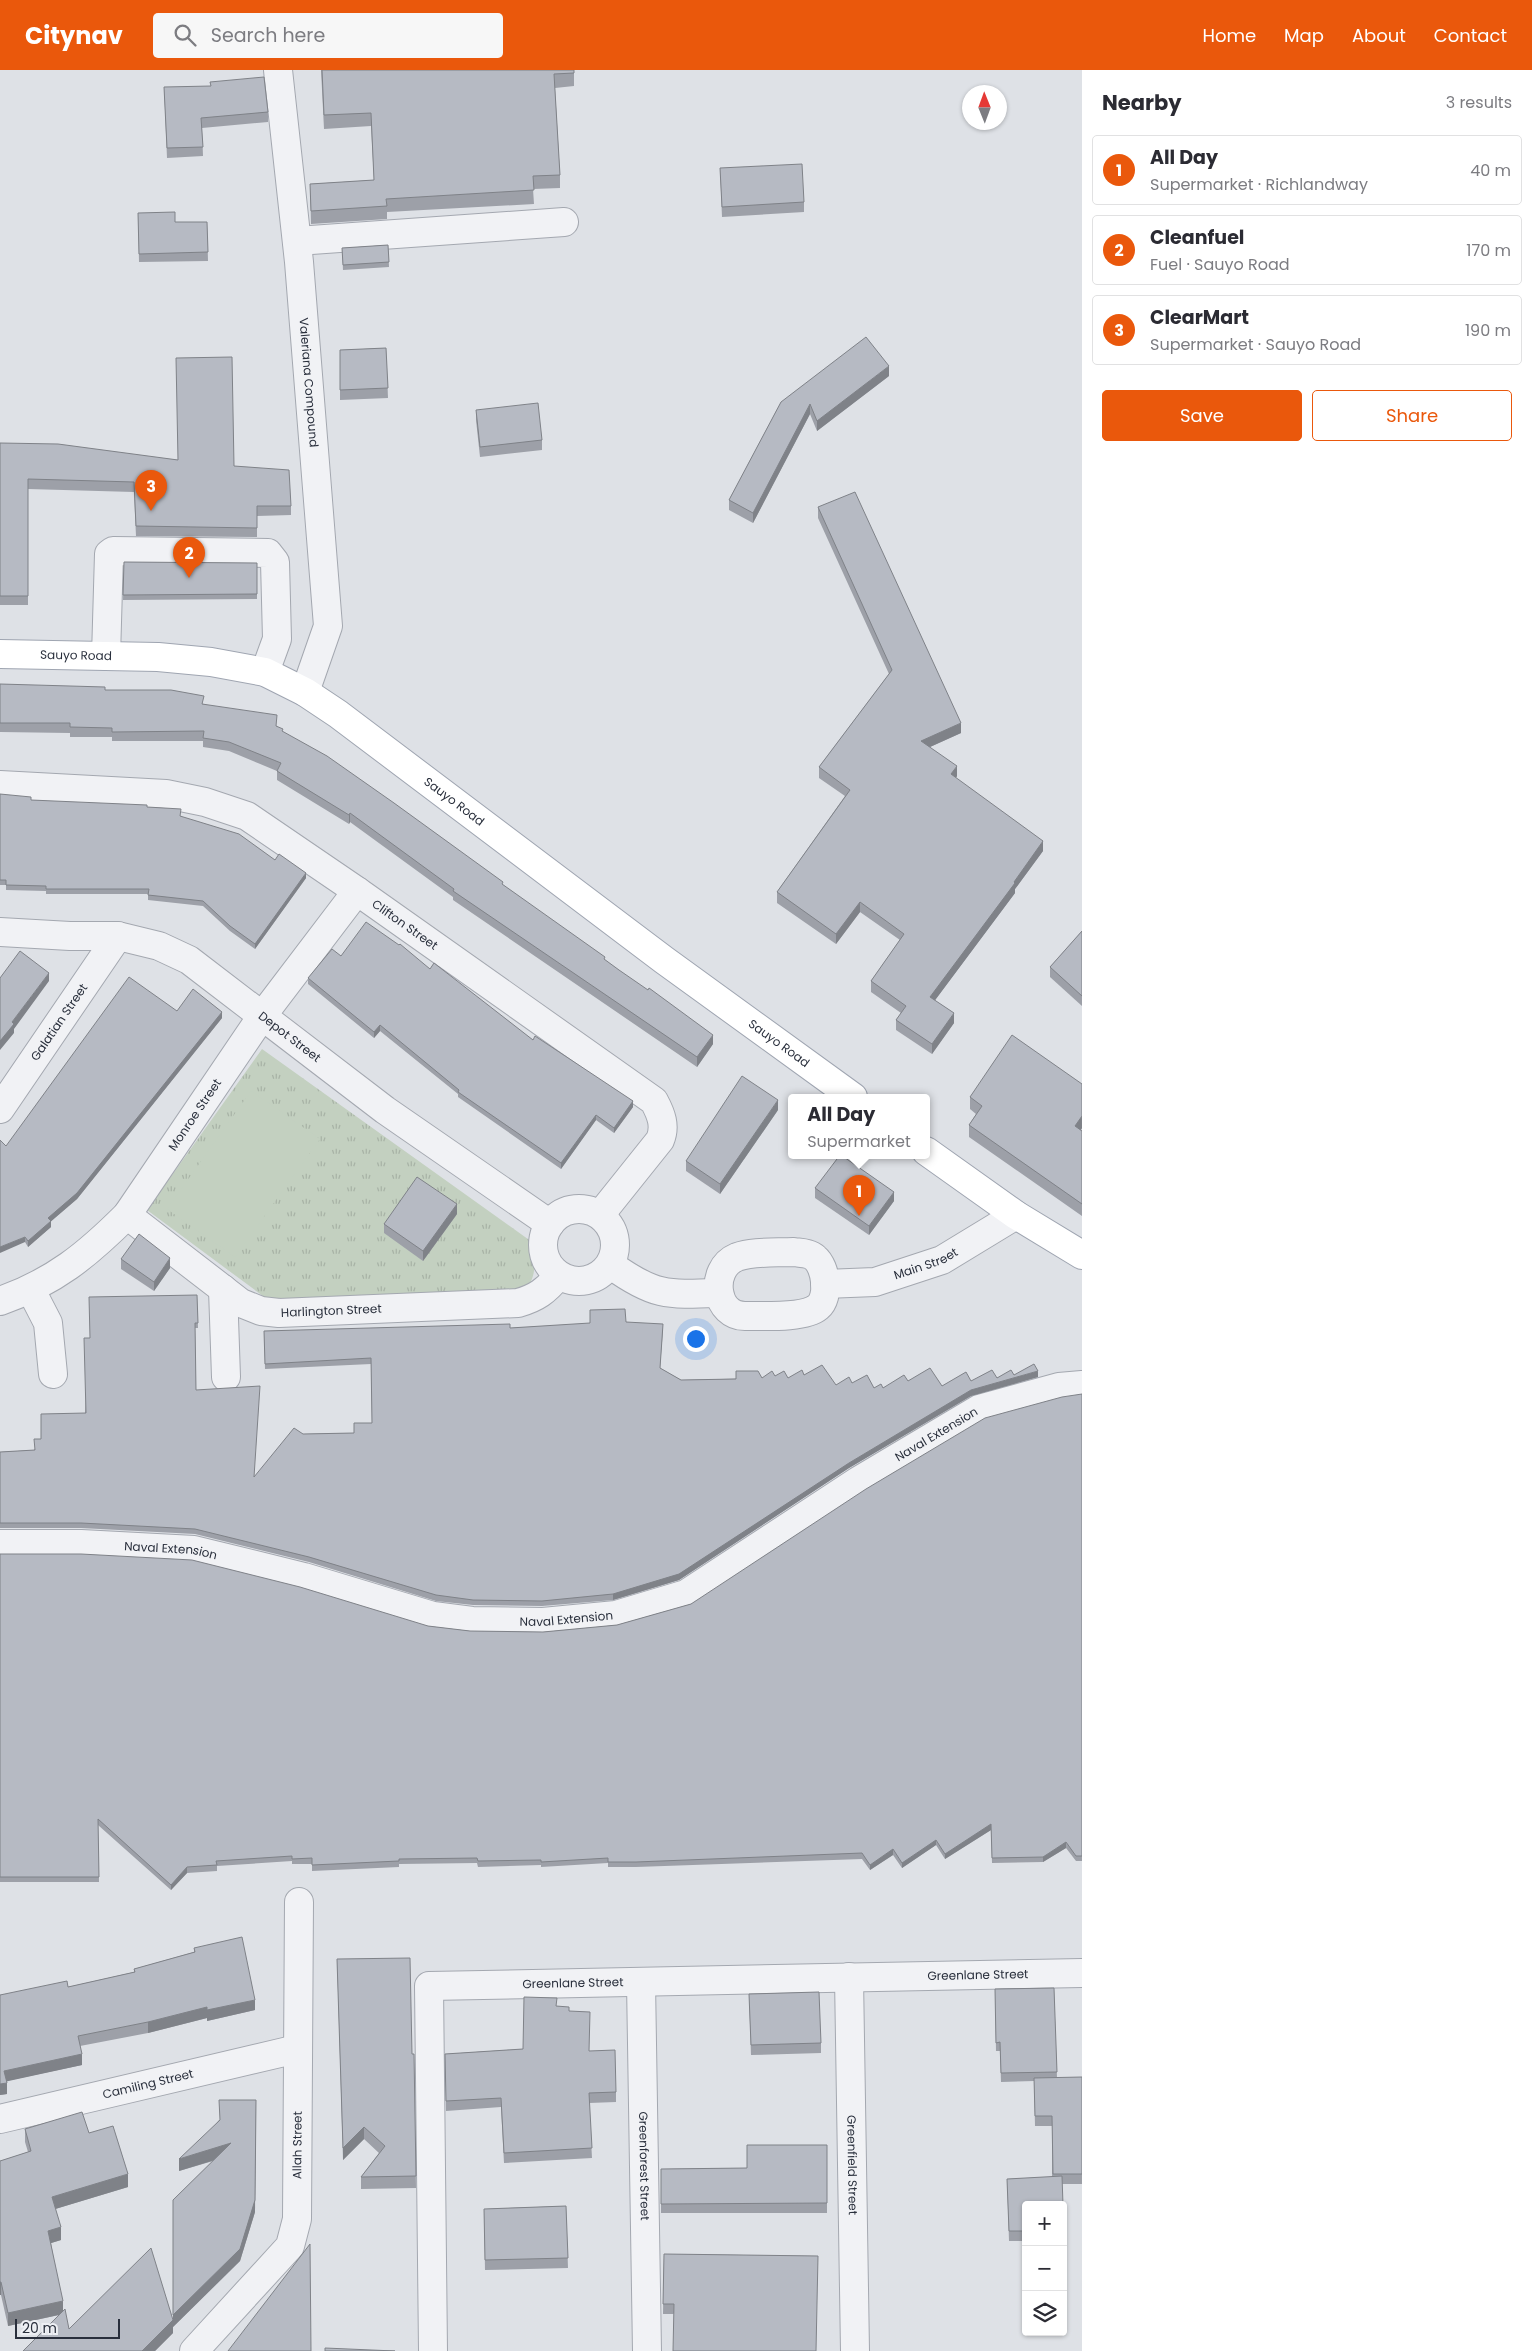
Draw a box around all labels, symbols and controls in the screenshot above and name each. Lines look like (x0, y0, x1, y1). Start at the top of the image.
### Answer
search box (153, 13, 503, 58)
text: Citynav (25, 19, 123, 52)
icon: search (171, 21, 199, 49)
text: Search here (211, 22, 325, 49)
text: Home (1202, 23, 1256, 48)
text: Map (1284, 23, 1324, 48)
text: About (1352, 23, 1406, 48)
text: Contact (1434, 23, 1507, 48)
north arrow (962, 85, 1007, 130)
text: Nearby (1102, 88, 1182, 117)
text: 3 results (1446, 91, 1512, 114)
text: All Day (1150, 144, 1218, 171)
text: 1 (1116, 159, 1122, 182)
text: 40 m (1470, 159, 1511, 182)
text: Supermarket · Richlandway (1150, 173, 1368, 196)
text: Cleanfuel (1150, 224, 1244, 251)
text: 2 (1114, 239, 1124, 262)
text: 170 m (1466, 239, 1511, 262)
text: Fuel · Sauyo Road (1150, 253, 1290, 276)
text: ClearMart (1150, 304, 1249, 331)
street label: Valeriana Compound (295, 317, 323, 448)
text: 3 (1114, 319, 1124, 342)
text: 190 m (1465, 319, 1511, 342)
text: Supermarket · Sauyo Road (1150, 333, 1361, 356)
button: Save (1102, 390, 1302, 441)
button: Share (1312, 390, 1512, 441)
pin: 3 (135, 470, 167, 511)
pin: 2 (173, 537, 205, 578)
street label: Sauyo Road (40, 646, 112, 664)
street label: Sauyo Road (421, 773, 488, 830)
street label: Clifton Street (369, 895, 442, 954)
street label: Galatian Street (26, 980, 91, 1064)
street label: Depot Street (255, 1007, 325, 1066)
street label: Sauyo Road (745, 1015, 813, 1071)
street label: Monroe Street (164, 1075, 225, 1154)
popup (788, 1094, 930, 1159)
text: All Day (807, 1101, 875, 1128)
text: Supermarket (807, 1130, 911, 1153)
pin: 1 (843, 1175, 875, 1216)
street label: Main Street (891, 1243, 961, 1283)
street label: Harlington Street (281, 1300, 382, 1321)
your location (683, 1326, 709, 1352)
street label: Naval Extension (892, 1403, 981, 1465)
street label: Naval Extension (124, 1537, 219, 1563)
street label: Naval Extension (520, 1606, 614, 1630)
street label: Greenlane Street (927, 1965, 1029, 1984)
street label: Greenlane Street (522, 1973, 624, 1992)
street label: Camiling Street (101, 2065, 195, 2103)
street label: Allah Street (288, 2111, 306, 2179)
street label: Greenforest Street (635, 2111, 654, 2221)
street label: Greenfield Street (843, 2115, 862, 2215)
map controls (1022, 2201, 1067, 2336)
button: + (1022, 2201, 1067, 2246)
button: − (1022, 2246, 1067, 2291)
button: layers (1022, 2291, 1067, 2336)
scale bar (15, 2316, 120, 2339)
text: 20 m (22, 2318, 57, 2338)

